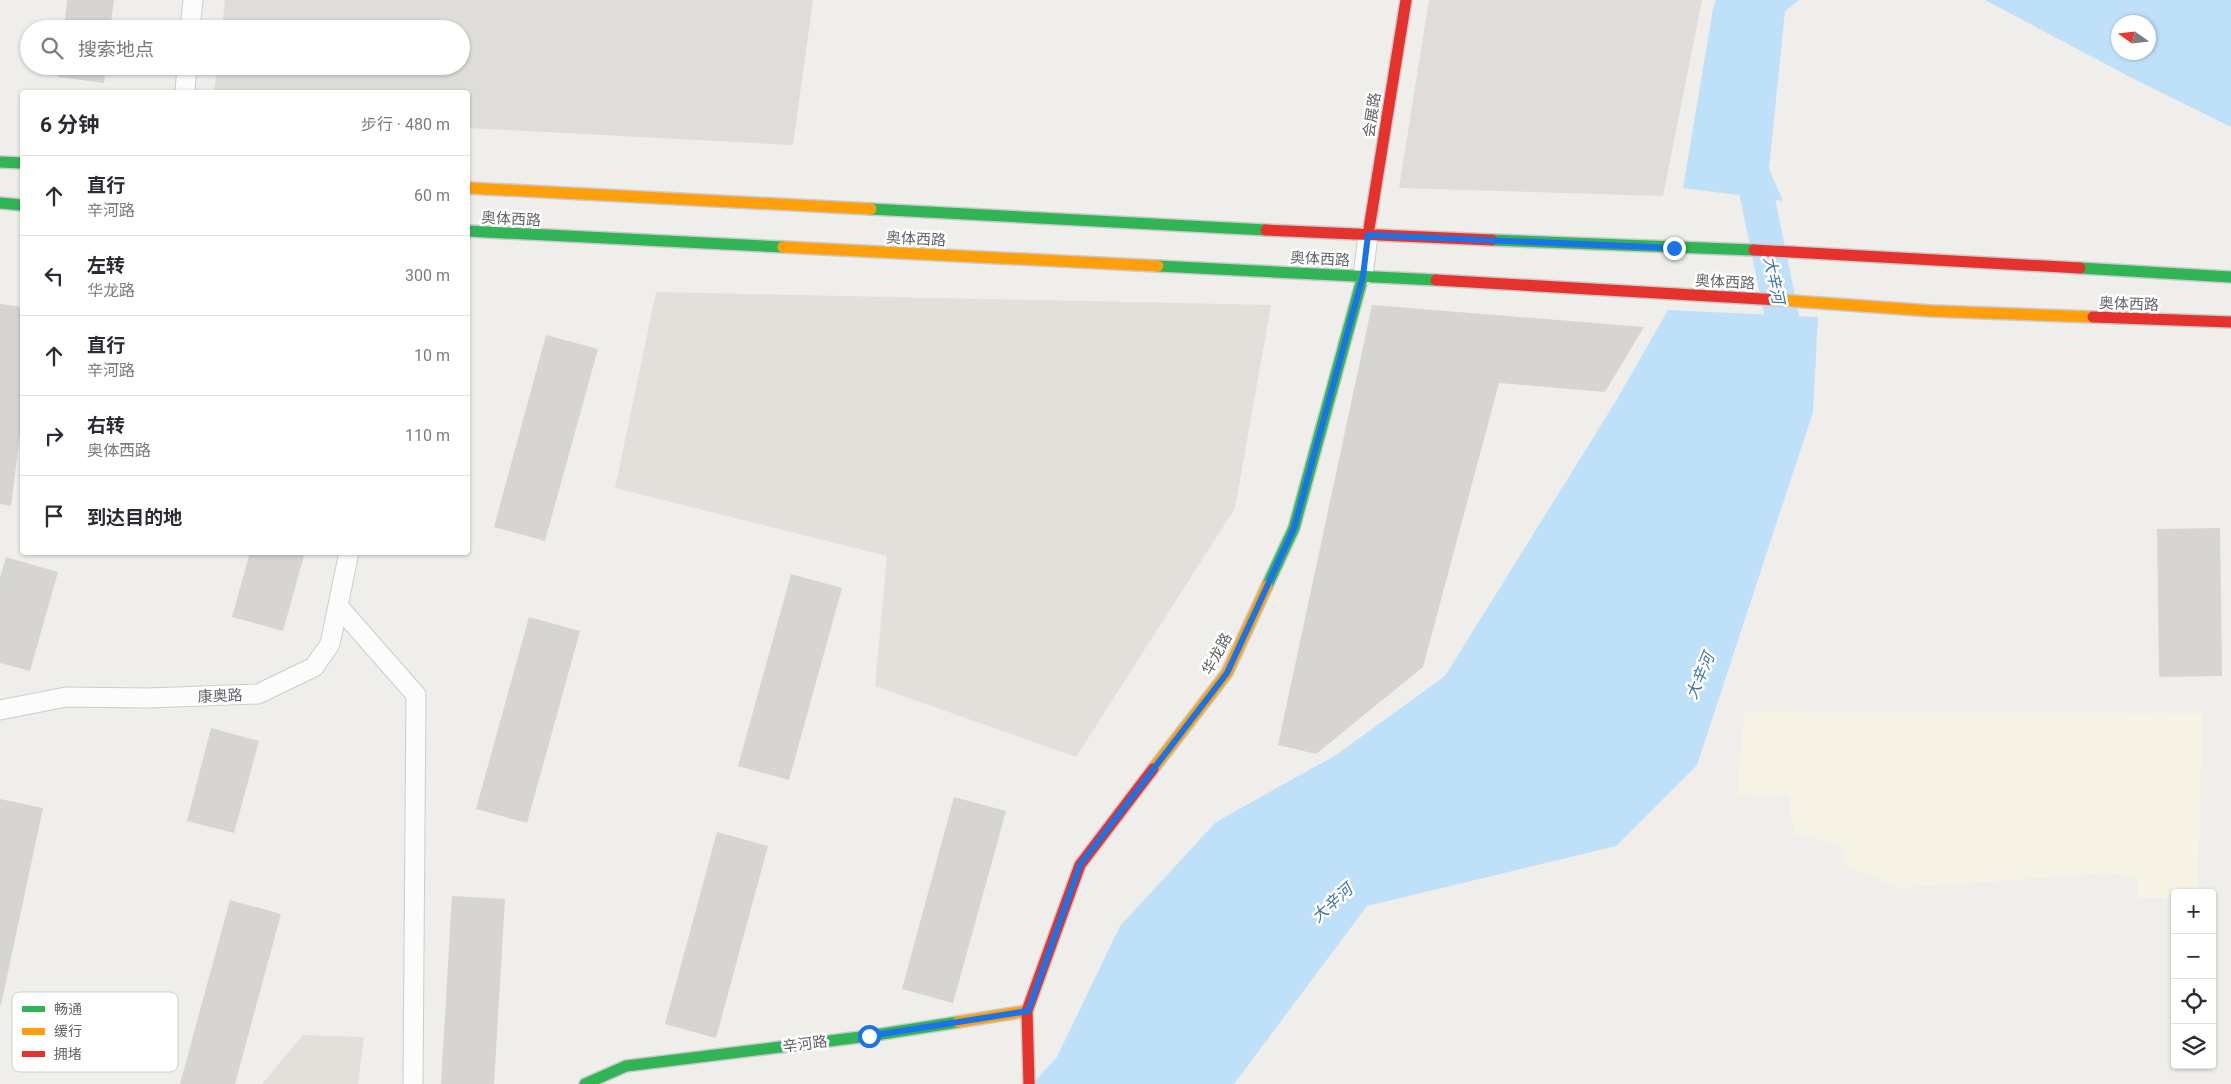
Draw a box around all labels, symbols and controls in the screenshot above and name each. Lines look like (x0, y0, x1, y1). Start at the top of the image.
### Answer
north arrow (2111, 15, 2156, 60)
search box (20, 20, 470, 75)
icon: search (38, 34, 66, 62)
text: 搜索地点 (78, 38, 154, 61)
street label: 会展路 (1360, 91, 1384, 139)
text: 6 分钟 (40, 113, 99, 137)
text: 步行 · 480 m (361, 115, 450, 134)
text: 直行 (87, 174, 125, 197)
icon: ahead (40, 182, 68, 210)
text: 60 m (414, 186, 450, 205)
text: 辛河路 (87, 201, 135, 220)
street label: 奥体西路 (481, 208, 541, 230)
street label: 奥体西路 (886, 228, 946, 250)
route end (1663, 237, 1686, 260)
street label: 奥体西路 (1290, 248, 1350, 270)
text: 左转 (87, 254, 125, 277)
water label: 大辛河 (1760, 255, 1789, 308)
icon: left (40, 262, 68, 290)
text: 300 m (405, 266, 450, 285)
street label: 奥体西路 (1695, 271, 1755, 293)
text: 华龙路 (87, 281, 135, 300)
street label: 奥体西路 (2099, 294, 2159, 314)
text: 直行 (87, 334, 125, 357)
icon: ahead (40, 342, 68, 370)
text: 10 m (414, 346, 450, 365)
text: 辛河路 (87, 361, 135, 380)
text: 右转 (87, 414, 125, 437)
icon: right (40, 422, 68, 450)
text: 110 m (405, 426, 450, 445)
text: 奥体西路 (87, 441, 151, 460)
icon: arrive (40, 502, 68, 530)
text: 到达目的地 (87, 506, 182, 529)
street label: 华龙路 (1198, 630, 1236, 678)
water label: 大辛河 (1682, 647, 1719, 702)
street label: 康奥路 (197, 686, 243, 706)
water label: 大辛河 (1308, 878, 1358, 926)
map controls (2171, 889, 2216, 1069)
button: + (2171, 889, 2216, 934)
button: − (2171, 934, 2216, 979)
button: locate (2171, 979, 2216, 1024)
legend (12, 992, 178, 1072)
text: 畅通 (54, 1001, 82, 1017)
text: 缓行 (54, 1023, 82, 1039)
button: layers (2171, 1024, 2216, 1069)
route start (858, 1025, 881, 1048)
street label: 辛河路 (782, 1032, 828, 1056)
text: 拥堵 (54, 1046, 82, 1062)

